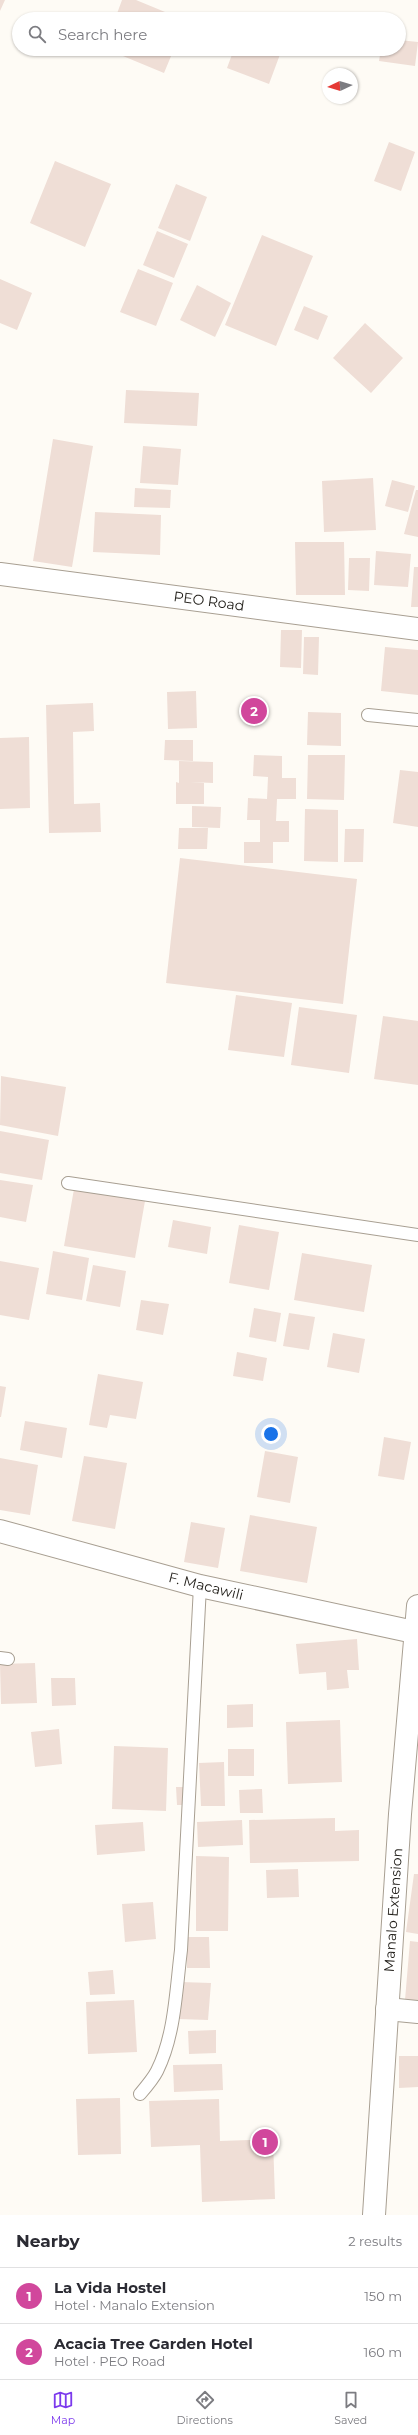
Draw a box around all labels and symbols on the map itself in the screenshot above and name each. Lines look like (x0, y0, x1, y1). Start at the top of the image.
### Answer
north arrow (322, 68, 358, 104)
street label: PEO Road (172, 587, 246, 615)
pin: 2 (241, 696, 267, 726)
your location (261, 1424, 281, 1444)
street label: F. Macawili (167, 1568, 245, 1604)
street label: Manalo Extension (380, 1847, 406, 1973)
pin: 1 (252, 2127, 278, 2157)

